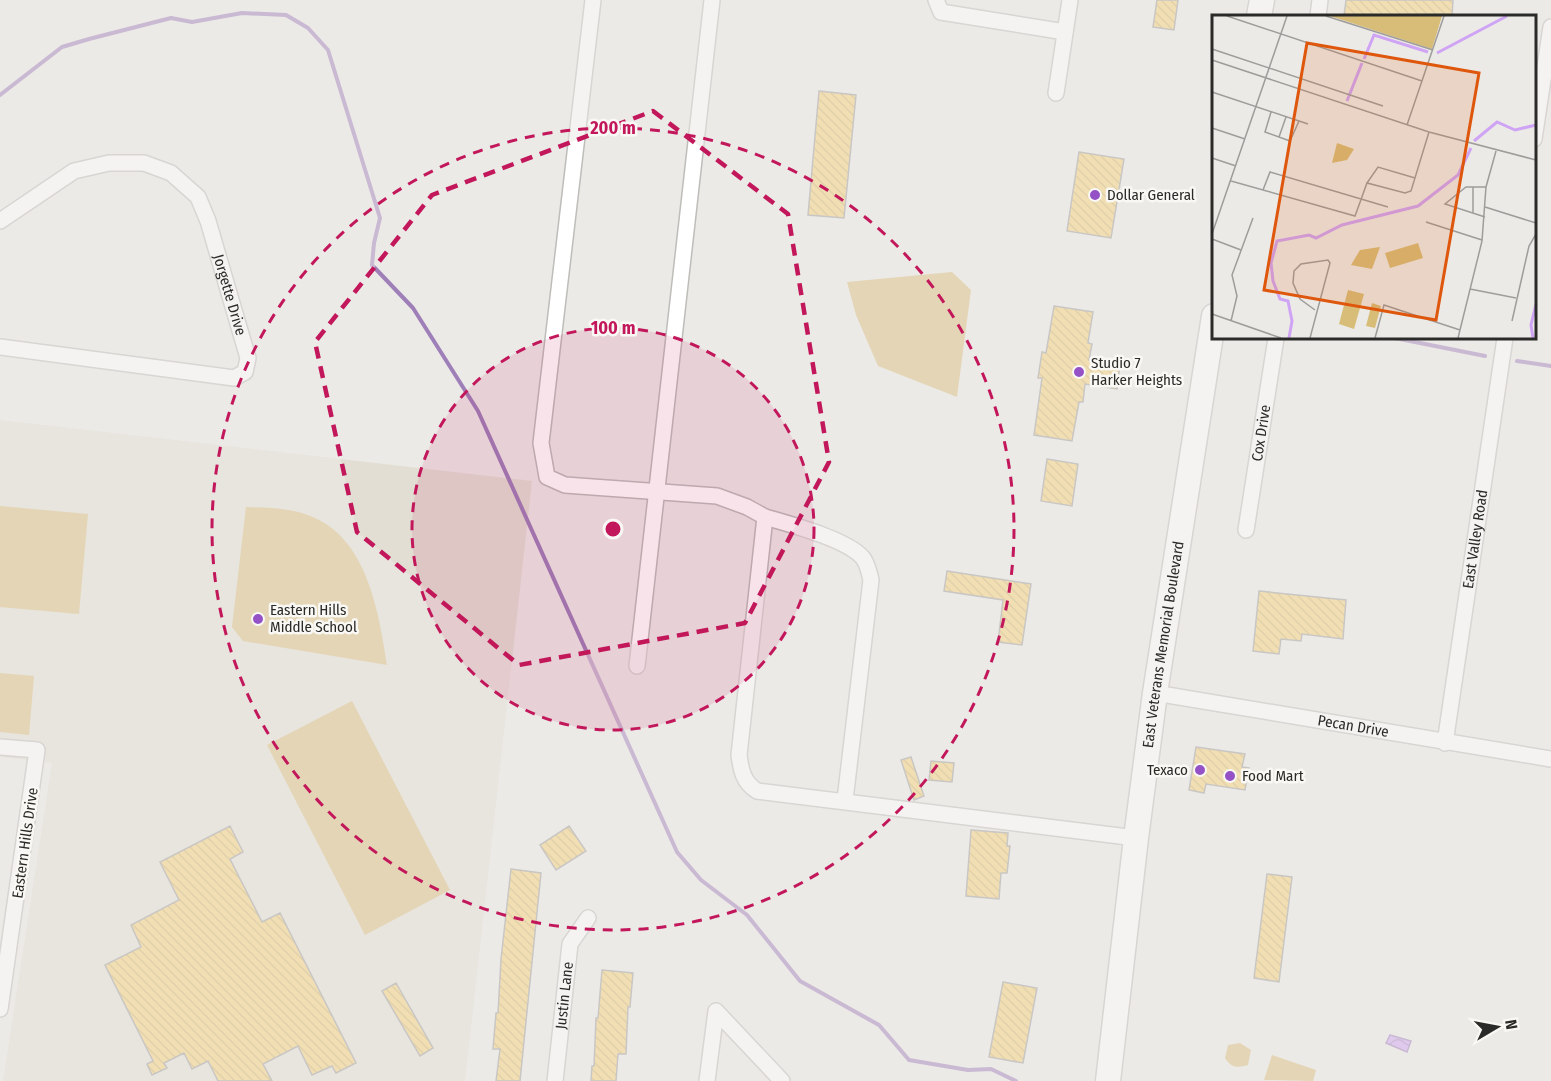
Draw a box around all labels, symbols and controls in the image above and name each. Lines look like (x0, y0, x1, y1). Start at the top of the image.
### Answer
inset map (1212, 15, 1536, 339)
text: 200 m (589, 117, 636, 139)
place label: Dollar General (1107, 186, 1195, 204)
marker: Dollar General (1088, 188, 1102, 202)
street label: Jorgette Drive (209, 252, 250, 337)
text: 100 m (591, 317, 635, 339)
place label: Studio 7 Harker Heights (1091, 354, 1182, 389)
marker: Studio 7 Harker Heights (1072, 365, 1086, 379)
street label: Cox Drive (1248, 404, 1274, 463)
street label: East Valley Road (1459, 489, 1491, 590)
centre of rings (603, 519, 623, 539)
street label: East Veterans Memorial Boulevard (1139, 540, 1188, 749)
place label: Eastern Hills Middle School (270, 601, 357, 636)
marker: Eastern Hills Middle School (251, 612, 265, 626)
street label: Pecan Drive (1316, 711, 1390, 741)
place label: Texaco (1147, 761, 1188, 779)
marker: Texaco (1193, 763, 1207, 777)
place label: Food Mart (1242, 767, 1304, 785)
marker: Food Mart (1223, 769, 1237, 783)
street label: Eastern Hills Drive (8, 786, 42, 900)
street label: Justin Lane (552, 961, 577, 1030)
north arrow (1467, 997, 1527, 1057)
text: N (1501, 1018, 1521, 1031)

